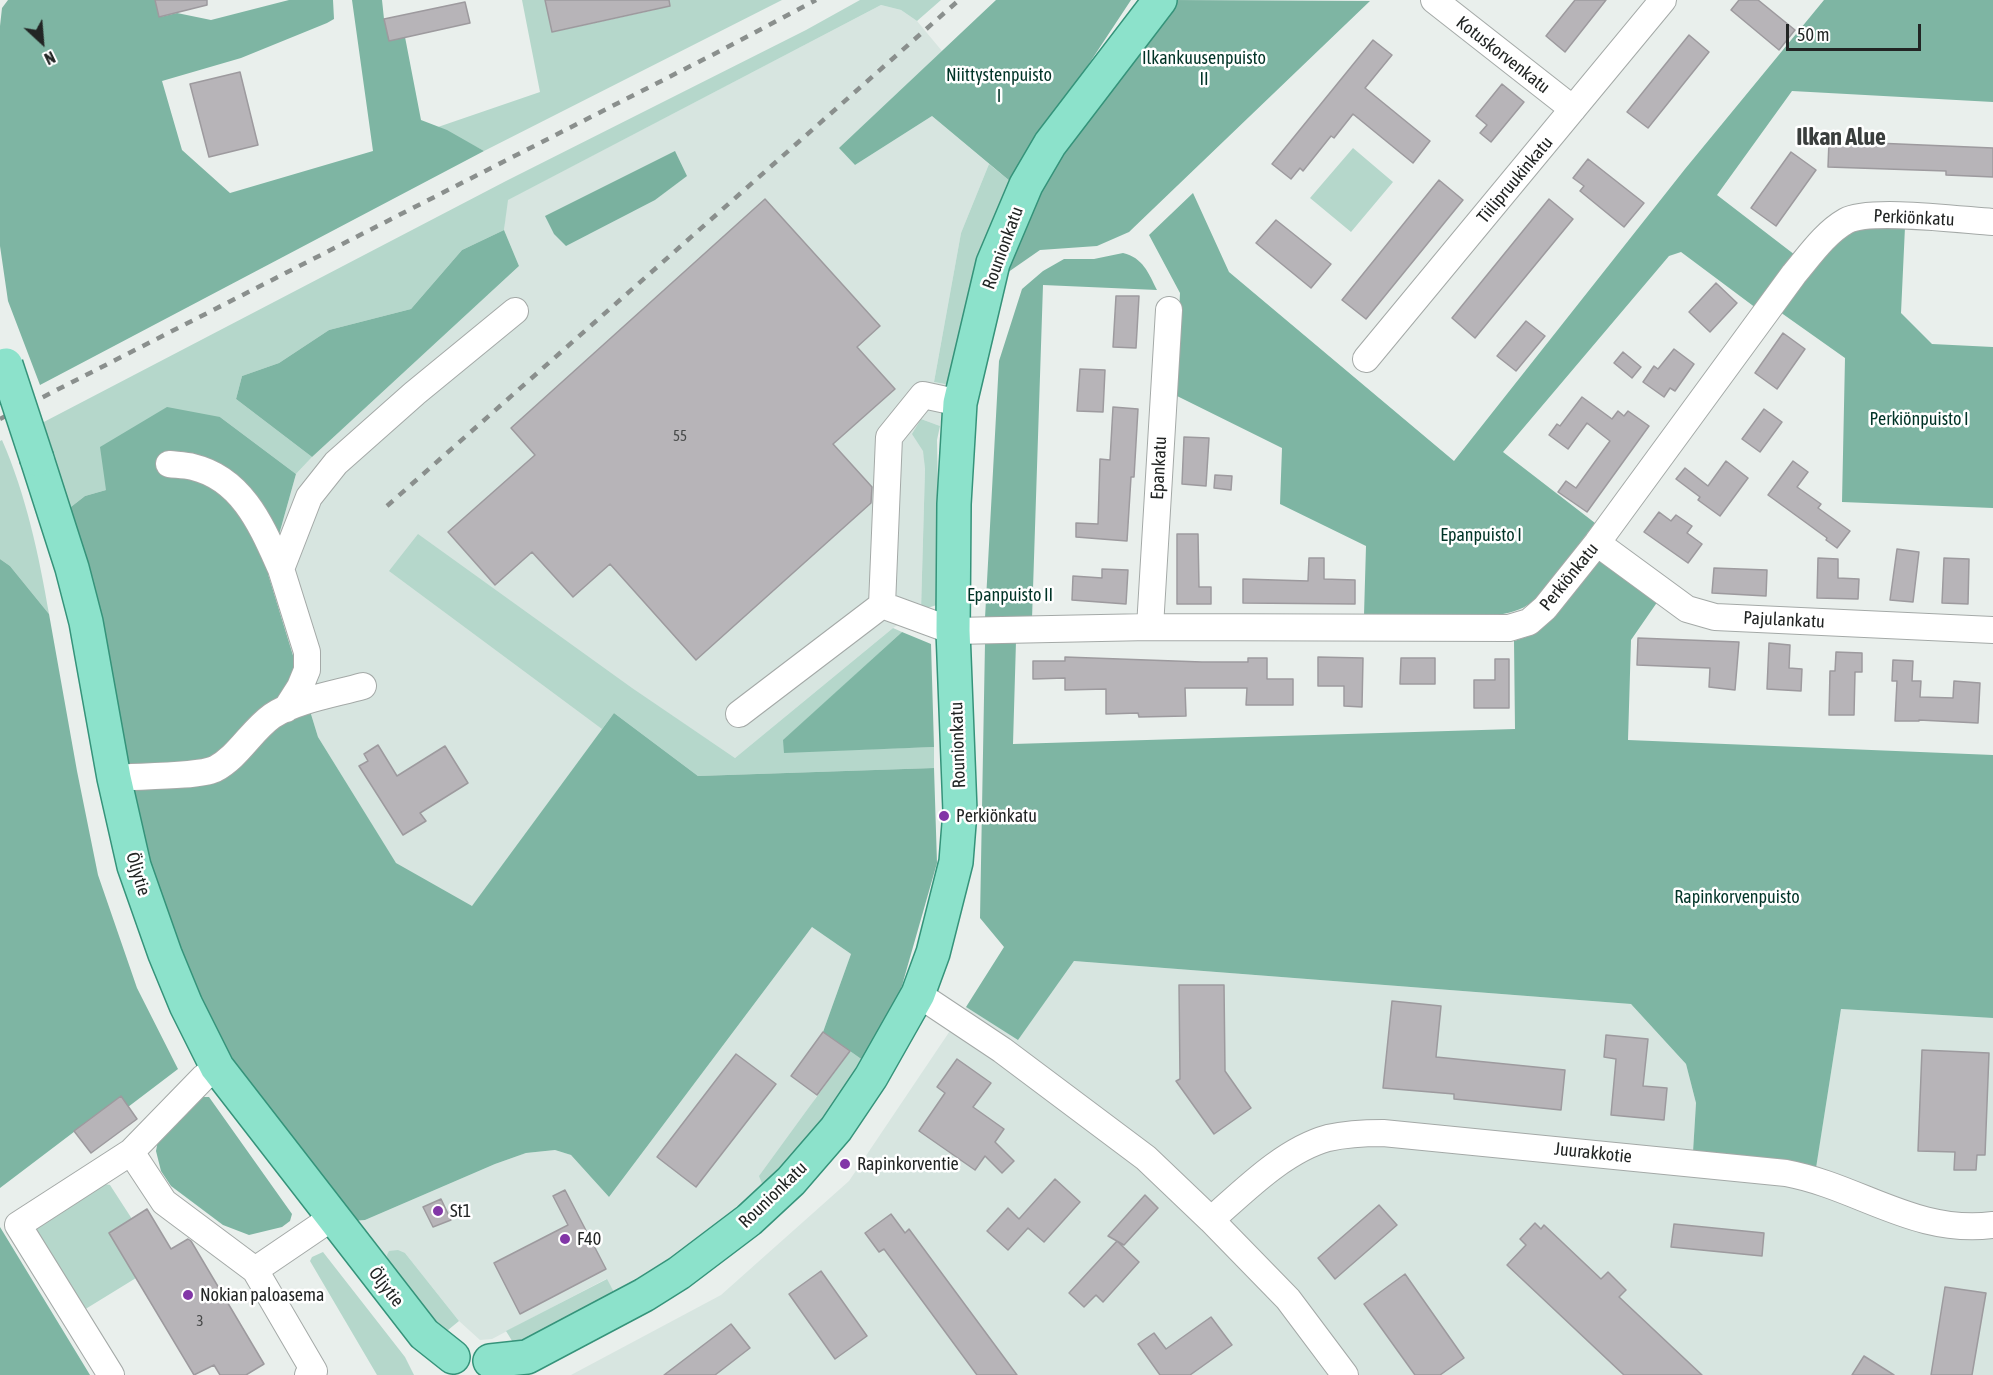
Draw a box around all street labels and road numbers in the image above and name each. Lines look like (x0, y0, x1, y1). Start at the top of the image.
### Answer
street label: Kotuskorvenkatu (1452, 12, 1554, 98)
street label: Tiilipruukinkatu (1473, 132, 1557, 228)
street label: Rounionkatu (978, 204, 1028, 292)
street label: Perkiönkatu (1873, 205, 1955, 231)
street label: Epankatu (1147, 436, 1171, 500)
street label: Perkiönkatu (1535, 539, 1603, 615)
street label: Pajulankatu (1743, 607, 1825, 633)
street label: Rounionkatu (946, 701, 970, 789)
street label: Öljytie (121, 850, 155, 898)
street label: Juurakkotie (1553, 1138, 1633, 1168)
street label: Rounionkatu (734, 1157, 812, 1233)
street label: Öljytie (364, 1263, 408, 1311)

